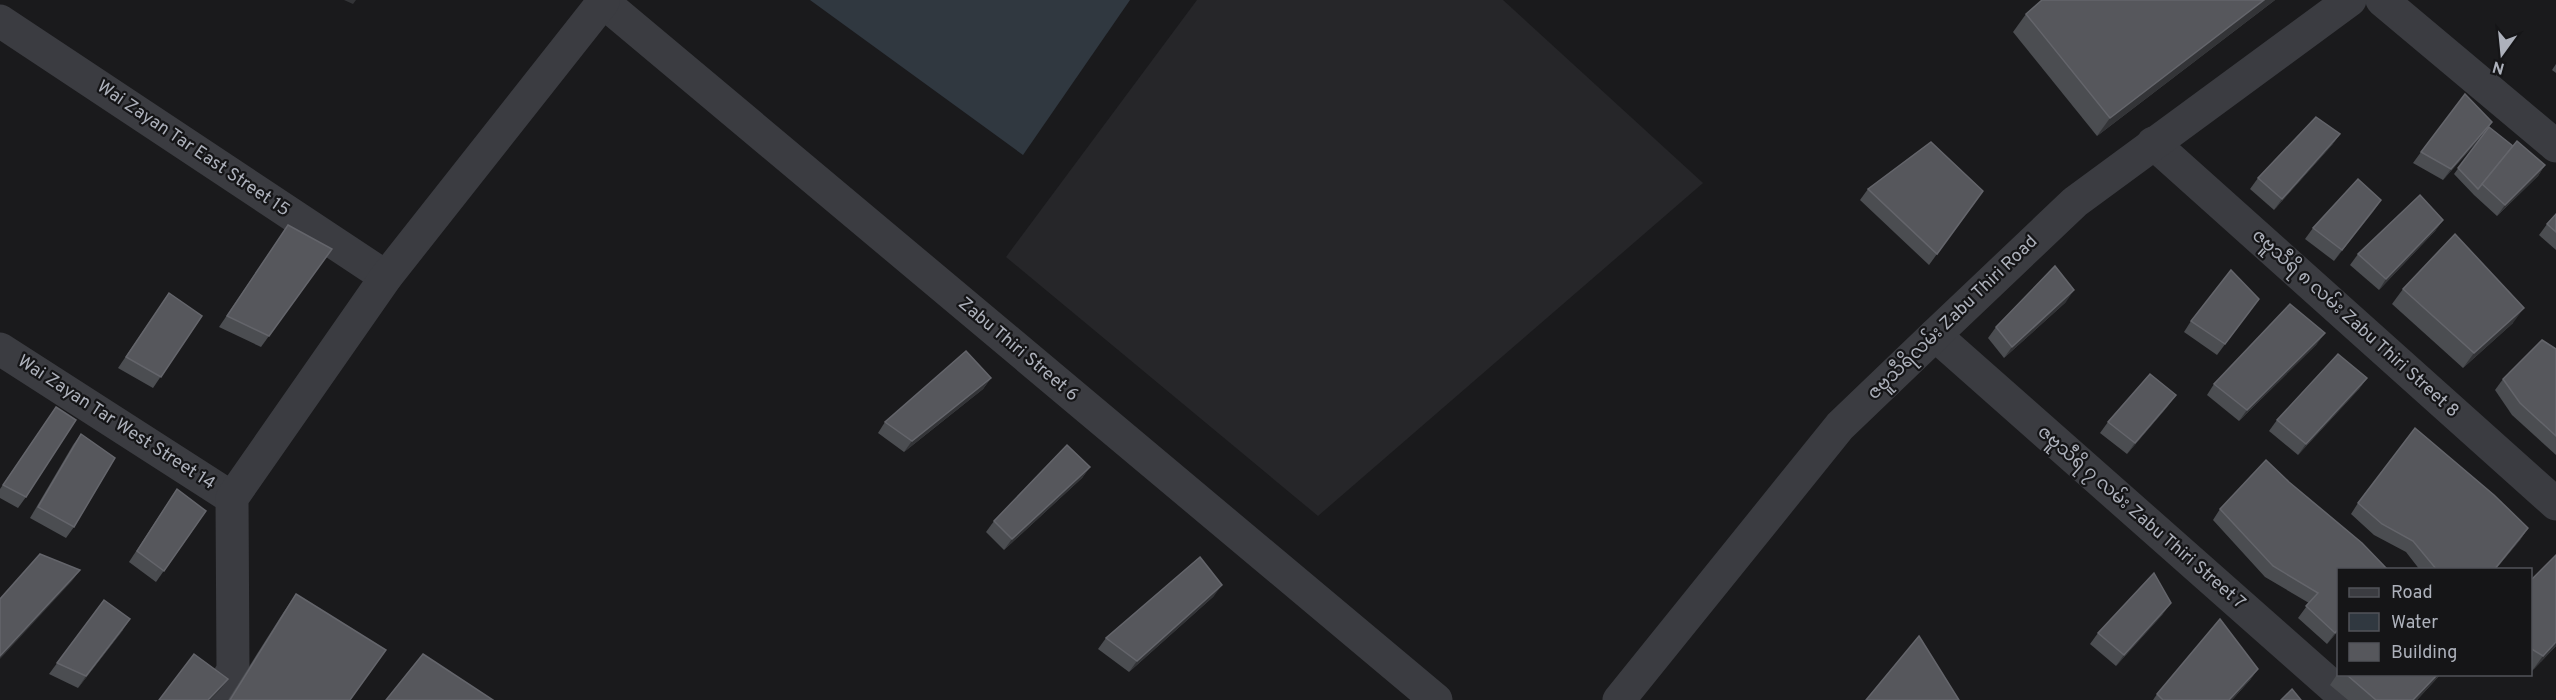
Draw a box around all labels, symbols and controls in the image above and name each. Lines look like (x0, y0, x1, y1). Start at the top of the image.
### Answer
north arrow (2472, 24, 2532, 84)
text: N (2490, 55, 2507, 78)
street label: Wai Zayan Tar East Street 15 (92, 76, 294, 222)
street label: ဇဗူသီရိ ၈ လမ်း Zabu Thiri Street 8 (2245, 222, 2466, 425)
street label: ဇဗူသီရိလမ်း Zabu Thiri Road (1860, 228, 2044, 407)
street label: Zabu Thiri Street 6 (953, 293, 1083, 407)
street label: Wai Zayan Tar West Street 14 (13, 350, 219, 496)
street label: ဇဗူသီရိ ၇ လမ်း Zabu Thiri Street 7 (2031, 418, 2252, 616)
legend (2337, 568, 2532, 676)
text: Road (2391, 582, 2433, 605)
text: Water (2391, 612, 2438, 635)
text: Building (2391, 642, 2457, 665)

